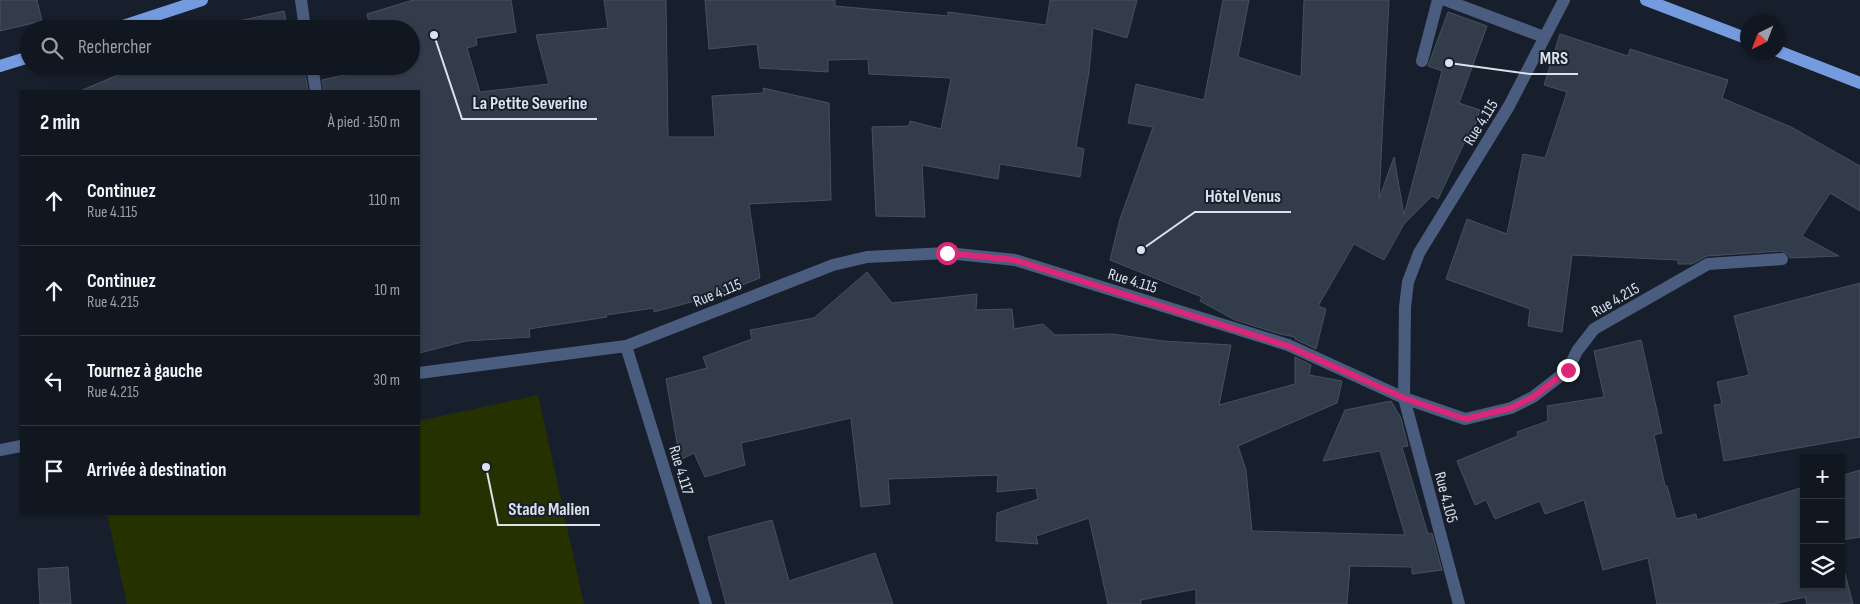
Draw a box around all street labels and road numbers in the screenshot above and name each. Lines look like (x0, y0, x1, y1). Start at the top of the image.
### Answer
street label: Rue 4.115 (1460, 96, 1503, 149)
street label: Rue 4.115 (1106, 265, 1160, 298)
street label: Rue 4.115 (691, 275, 745, 312)
street label: Rue 4.215 (1589, 279, 1643, 322)
street label: Rue 4.117 (664, 444, 697, 498)
street label: Rue 4.105 (1430, 470, 1461, 525)

